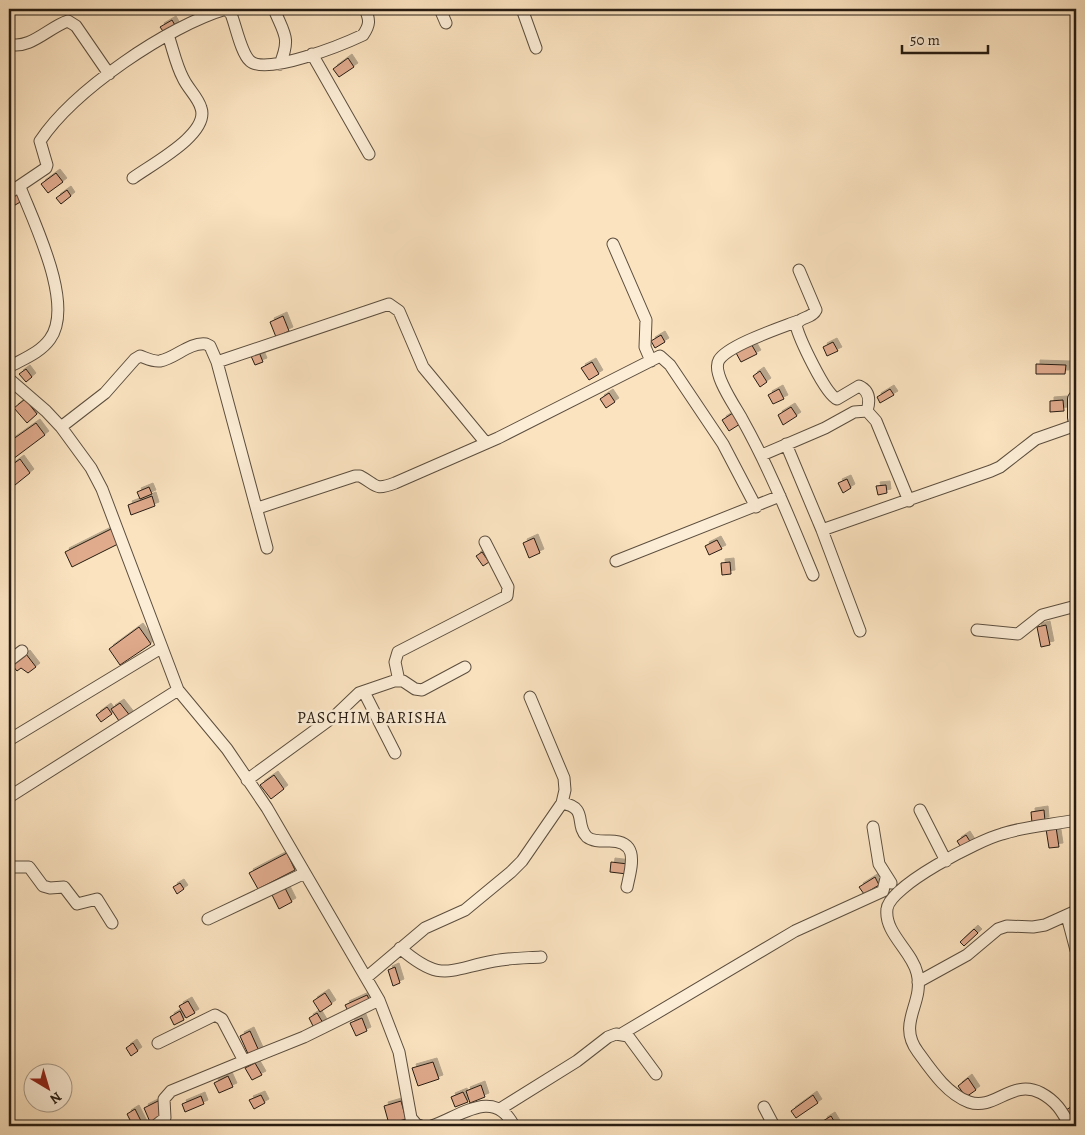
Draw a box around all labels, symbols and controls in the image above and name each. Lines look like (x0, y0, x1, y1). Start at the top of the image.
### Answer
scale bar (902, 22, 989, 54)
text: 50 m (910, 30, 940, 50)
district label: PASCHIM BARISHA (297, 707, 447, 729)
north arrow (22, 1062, 72, 1112)
text: N (46, 1087, 66, 1108)

